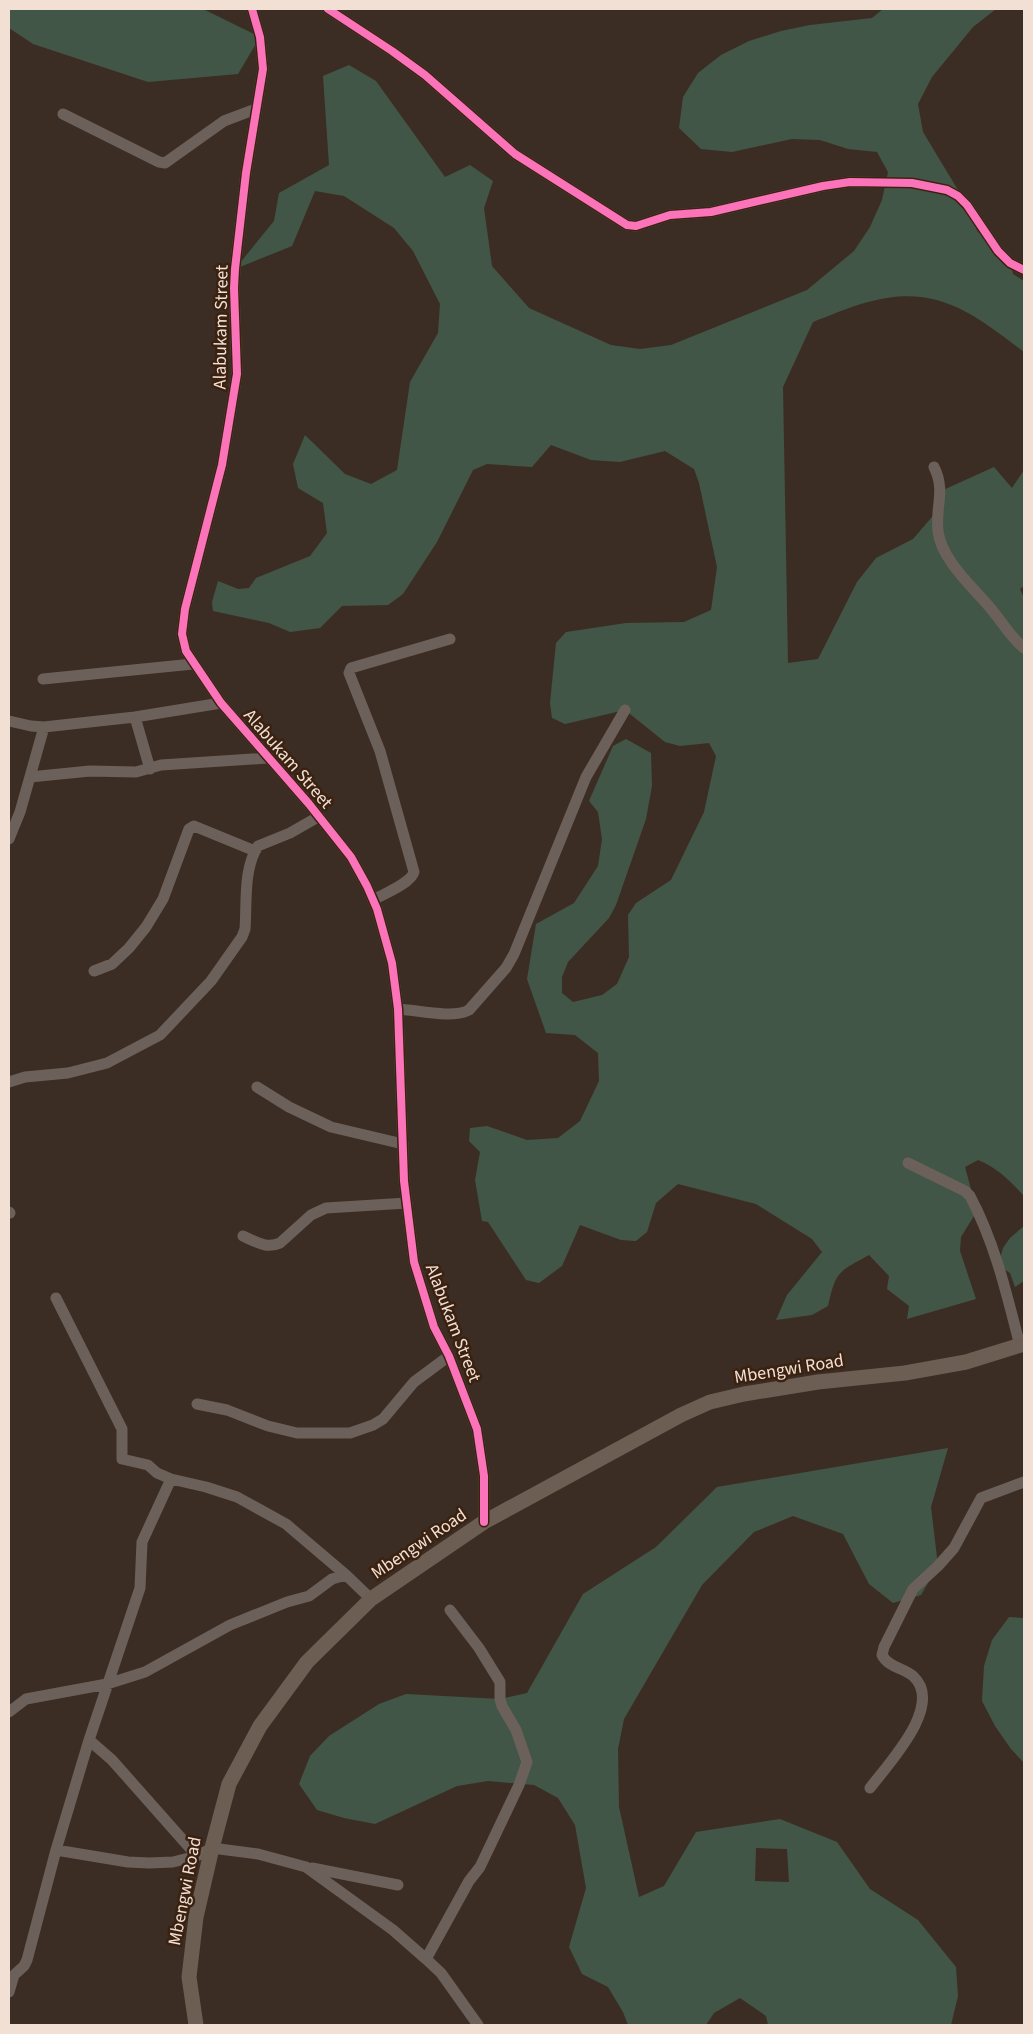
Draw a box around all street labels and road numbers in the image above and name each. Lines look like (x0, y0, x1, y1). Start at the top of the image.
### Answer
street label: Alabukam Street (207, 264, 235, 390)
street label: Alabukam Street (238, 704, 338, 814)
street label: Alabukam Street (419, 1260, 487, 1386)
street label: Mbengwi Road (733, 1348, 845, 1390)
street label: Mbengwi Road (366, 1503, 472, 1585)
street label: Mbengwi Road (162, 1834, 208, 1948)

